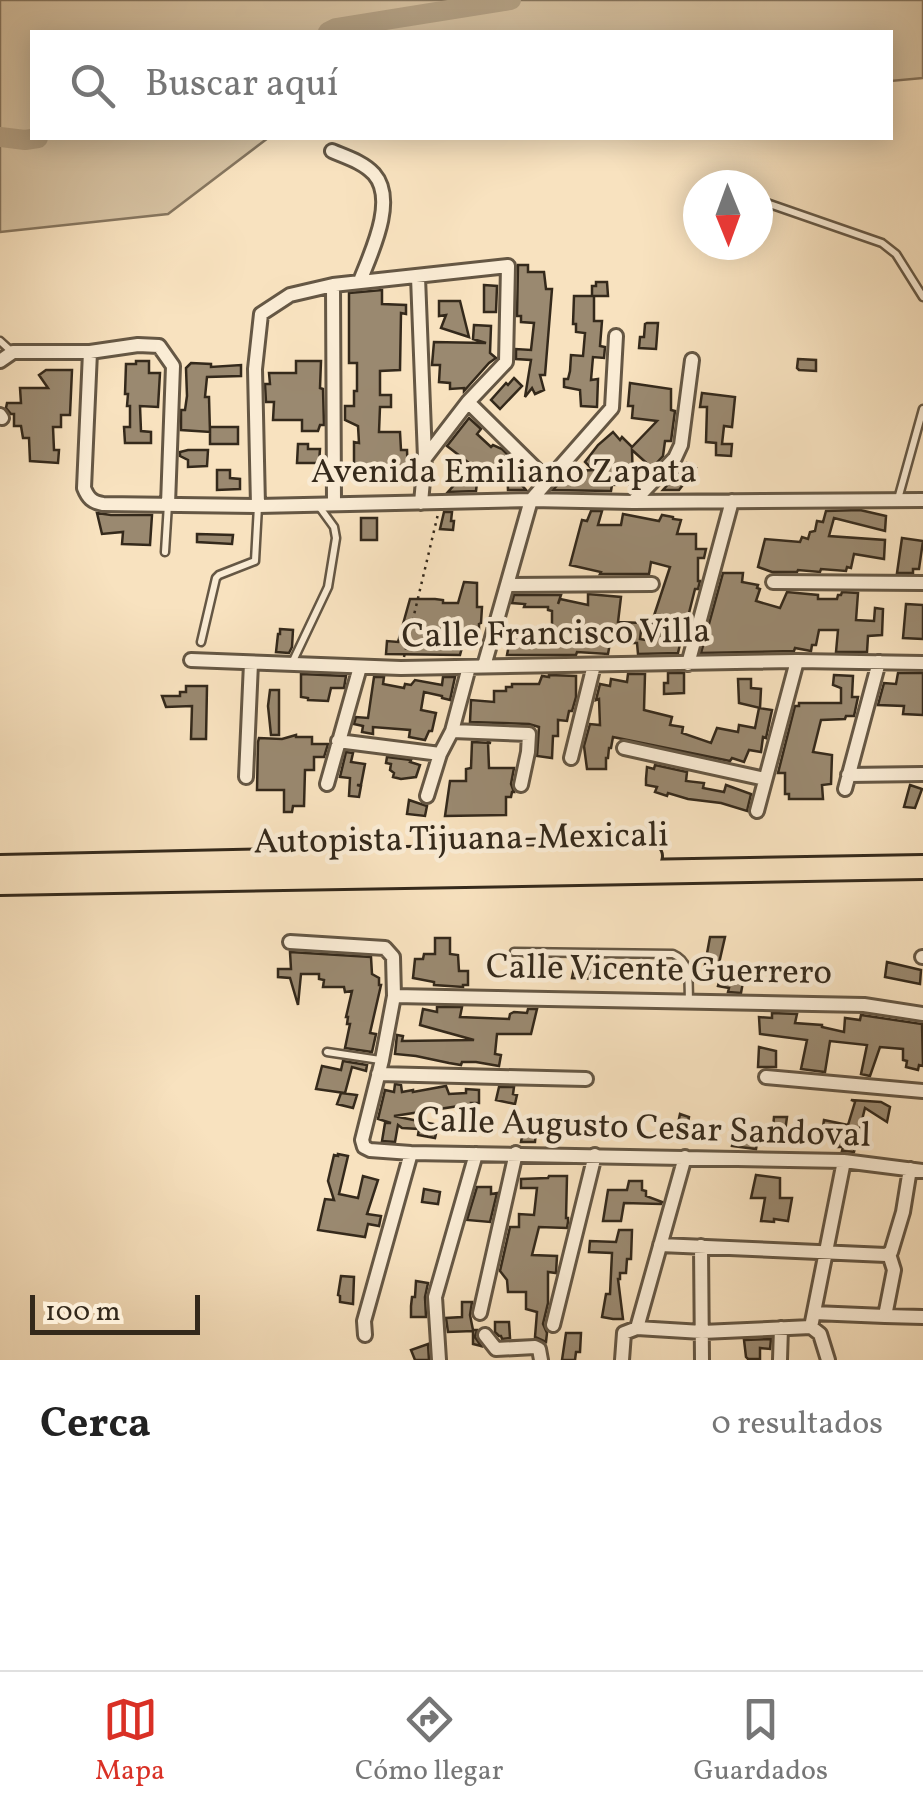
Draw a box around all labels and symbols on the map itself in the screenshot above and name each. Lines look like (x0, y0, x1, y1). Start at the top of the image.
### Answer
north arrow (683, 170, 773, 260)
street label: Avenida Emiliano Zapata (311, 449, 697, 497)
street label: Calle Francisco Villa (401, 608, 711, 662)
street label: Autopista Tijuana-Mexicali (253, 812, 669, 868)
street label: Calle Vicente Guerrero (485, 944, 833, 998)
street label: Calle Augusto Cesar Sandoval (416, 1097, 872, 1161)
scale bar (30, 1290, 200, 1334)

